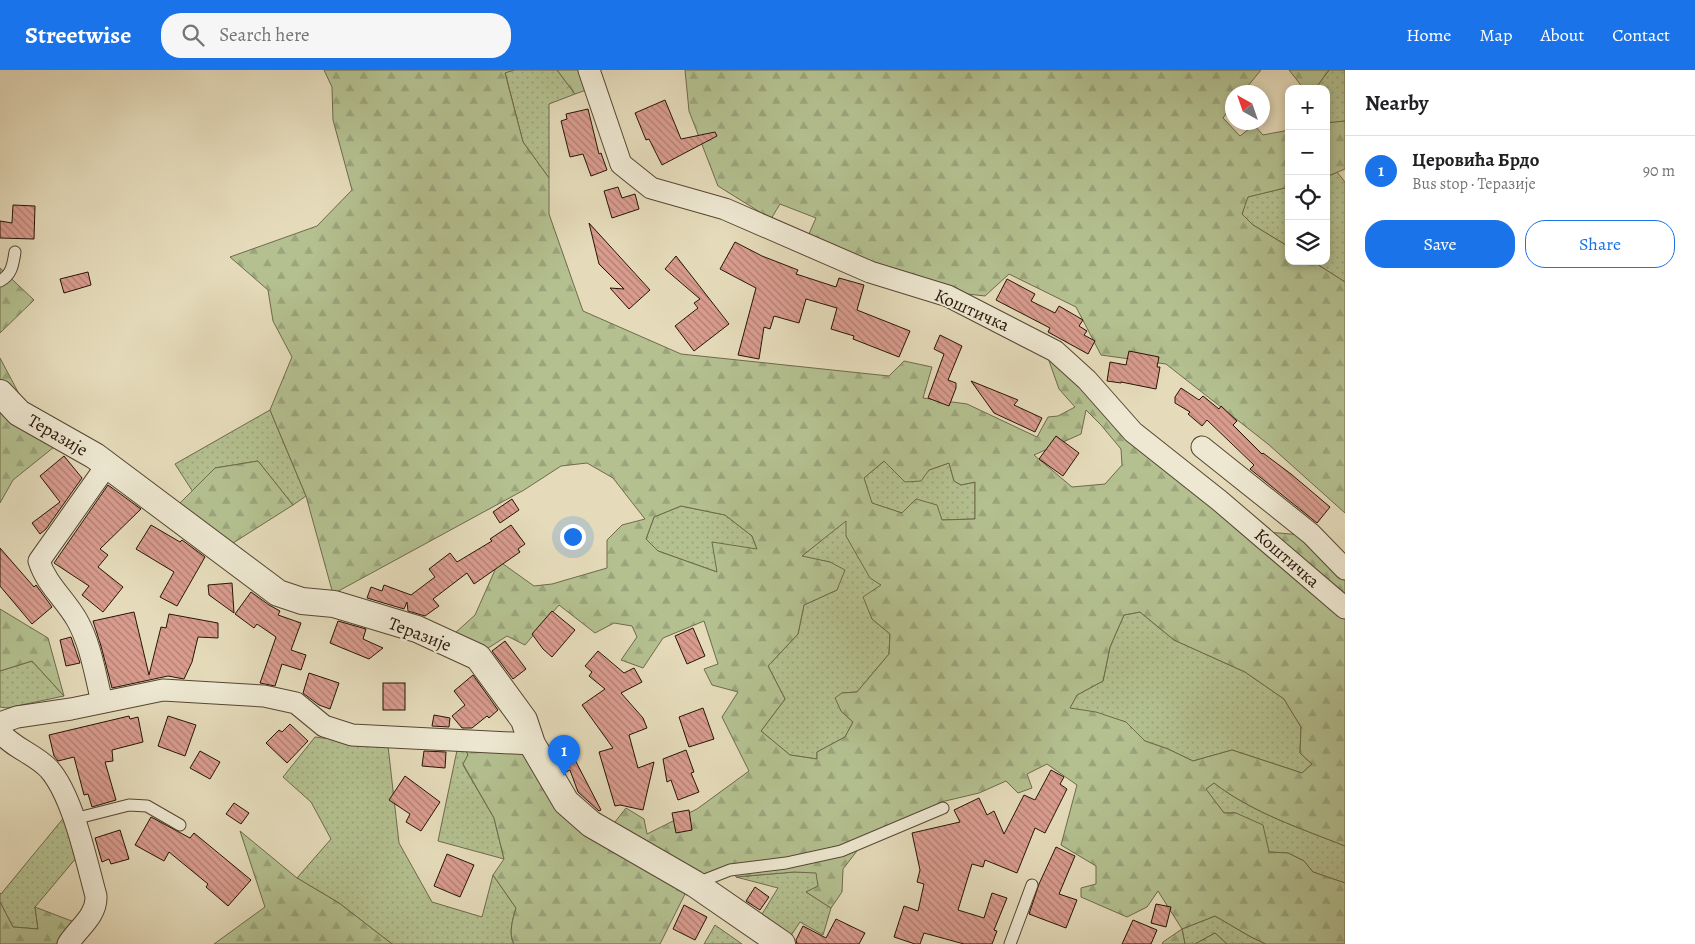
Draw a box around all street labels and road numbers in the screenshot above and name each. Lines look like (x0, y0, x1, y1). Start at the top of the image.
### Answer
street label: Коштичка (931, 283, 1014, 337)
street label: Теразије (24, 408, 92, 462)
street label: Коштичка (1249, 523, 1325, 594)
street label: Теразије (385, 611, 455, 657)

